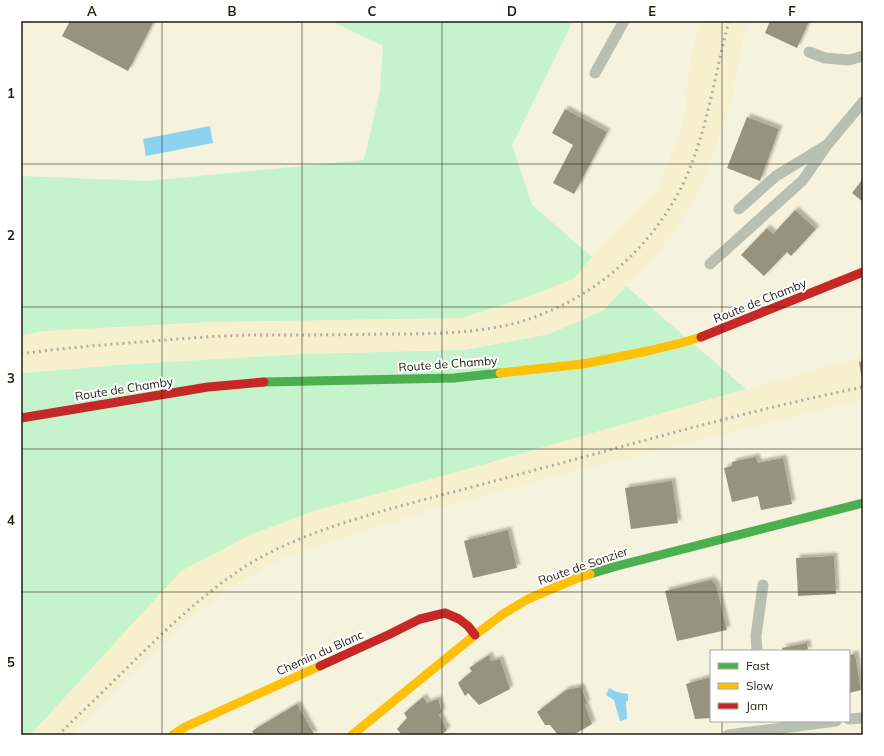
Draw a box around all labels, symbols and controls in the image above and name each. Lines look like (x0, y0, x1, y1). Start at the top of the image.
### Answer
text: A (87, 3, 97, 19)
text: B (228, 3, 237, 19)
text: C (368, 3, 377, 19)
text: D (507, 3, 517, 19)
text: E (648, 3, 656, 19)
text: F (788, 3, 796, 19)
text: 1 (7, 85, 15, 101)
text: 2 (7, 227, 15, 243)
street label: Route de Chamby (711, 275, 809, 326)
street label: Route de Chamby (398, 353, 499, 374)
text: 3 (7, 370, 15, 386)
street label: Route de Chamby (74, 373, 175, 404)
text: 4 (7, 512, 15, 528)
street label: Route de Sonzier (536, 543, 630, 588)
street label: Chemin du Blanc (274, 627, 366, 678)
legend (710, 650, 850, 722)
text: 5 (7, 654, 15, 670)
text: Fast (746, 658, 770, 673)
text: Slow (746, 678, 774, 693)
text: Jam (746, 698, 768, 713)

